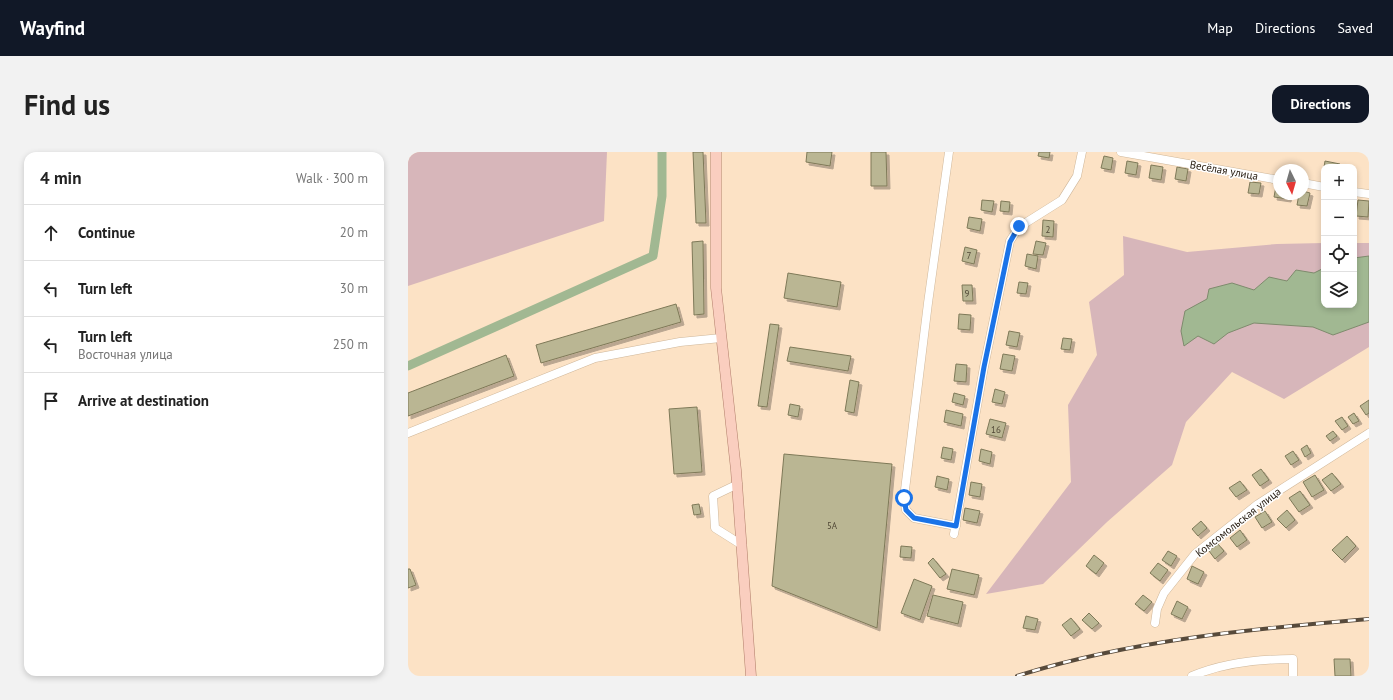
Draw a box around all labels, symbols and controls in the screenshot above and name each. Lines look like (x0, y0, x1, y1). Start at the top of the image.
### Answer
text: Wayfind (20, 16, 85, 40)
text: Map (1207, 19, 1233, 37)
text: Directions (1255, 19, 1315, 37)
text: Saved (1337, 19, 1373, 37)
button: Directions (1272, 85, 1369, 123)
text: Find us (24, 86, 110, 123)
street label: Весёлая улица (1189, 157, 1259, 183)
north arrow (1273, 164, 1309, 200)
map controls (1321, 164, 1357, 308)
button: + (1321, 164, 1357, 200)
text: 4 min (40, 167, 81, 189)
text: Walk · 300 m (296, 170, 368, 187)
button: − (1321, 200, 1357, 236)
route end (1010, 217, 1028, 235)
icon: ahead (40, 222, 62, 244)
text: Continue (78, 223, 135, 242)
text: 20 m (340, 224, 368, 241)
house number: 2 (1046, 224, 1051, 235)
button: locate (1321, 236, 1357, 272)
house number: 7 (967, 250, 972, 261)
button: layers (1321, 272, 1357, 308)
icon: left (40, 278, 62, 300)
text: Turn left (78, 279, 132, 298)
text: 30 m (340, 280, 368, 297)
house number: 9 (965, 288, 970, 299)
text: Turn left (78, 327, 132, 346)
icon: left (40, 334, 62, 356)
text: 250 m (333, 336, 368, 353)
text: Восточная улица (78, 346, 173, 363)
icon: arrive (40, 390, 62, 412)
text: Arrive at destination (78, 391, 209, 410)
house number: 16 (991, 424, 1001, 435)
street label: Комсомольская улица (1192, 484, 1284, 560)
route start (895, 489, 913, 507)
house number: 5А (827, 520, 838, 531)

